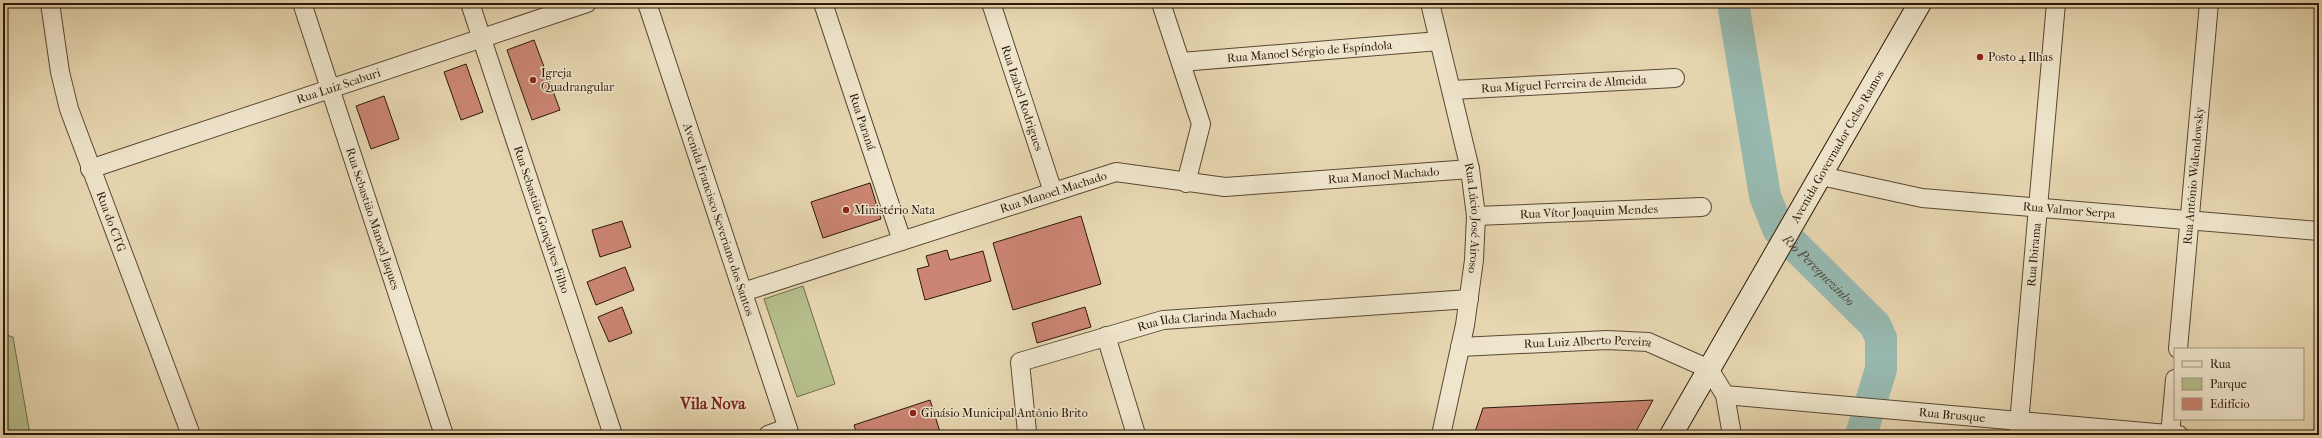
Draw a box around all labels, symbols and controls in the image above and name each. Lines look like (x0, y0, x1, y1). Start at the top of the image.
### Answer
street label: Rua Manoel Sérgio de Espíndola (1226, 38, 1393, 65)
street label: Rua Izabel Rodrigues (998, 43, 1046, 153)
place label: Posto 4 Ilhas (1988, 50, 2053, 64)
marker: Posto 4 Ilhas (1975, 52, 1985, 62)
street label: Rua Luiz Scaburi (295, 65, 383, 107)
place label: Igreja Quadrangular (541, 66, 615, 94)
street label: Avenida Governador Celso Ramos (1787, 67, 1887, 226)
street label: Rua Miguel Ferreira de Almeida (1481, 73, 1648, 95)
marker: Igreja Quadrangular (528, 75, 538, 85)
street label: Rua Paraná (846, 91, 879, 152)
street label: Rua Antônio Walendowsky (2180, 105, 2207, 245)
street label: Avenida Francisco Severiano dos Santos (680, 120, 757, 318)
street label: Rua Sebastião Gonçalves Filho (511, 144, 573, 295)
street label: Rua Sebastião Manoel Jaques (343, 146, 403, 292)
street label: Rua Lúcio José Airoso (1462, 161, 1483, 274)
street label: Rua Manoel Machado (1328, 164, 1440, 186)
street label: Rua Manoel Machado (998, 168, 1109, 216)
street label: Rua do CTG (93, 189, 129, 254)
street label: Rua Valmor Serpa (2022, 199, 2116, 221)
street label: Rua Vítor Joaquim Mendes (1520, 202, 1659, 221)
place label: Ministério Nata (854, 203, 936, 217)
marker: Ministério Nata (841, 205, 851, 215)
street label: Rua Ibirama (2024, 222, 2044, 287)
water label: Rio Perequezinho (1779, 230, 1859, 309)
street label: Rua Ilda Clarinda Machado (1136, 305, 1277, 334)
street label: Rua Luiz Alberto Pereira (1523, 333, 1655, 351)
legend (2174, 348, 2304, 420)
text: Rua (2210, 357, 2231, 371)
text: Parque (2210, 377, 2247, 391)
district label: Vila Nova (679, 394, 746, 413)
text: Edifício (2210, 397, 2250, 411)
street label: Rua Brusque (1918, 405, 1986, 425)
place label: Ginásio Municipal Antônio Brito (921, 406, 1088, 420)
marker: Ginásio Municipal Antônio Brito (908, 408, 918, 418)

